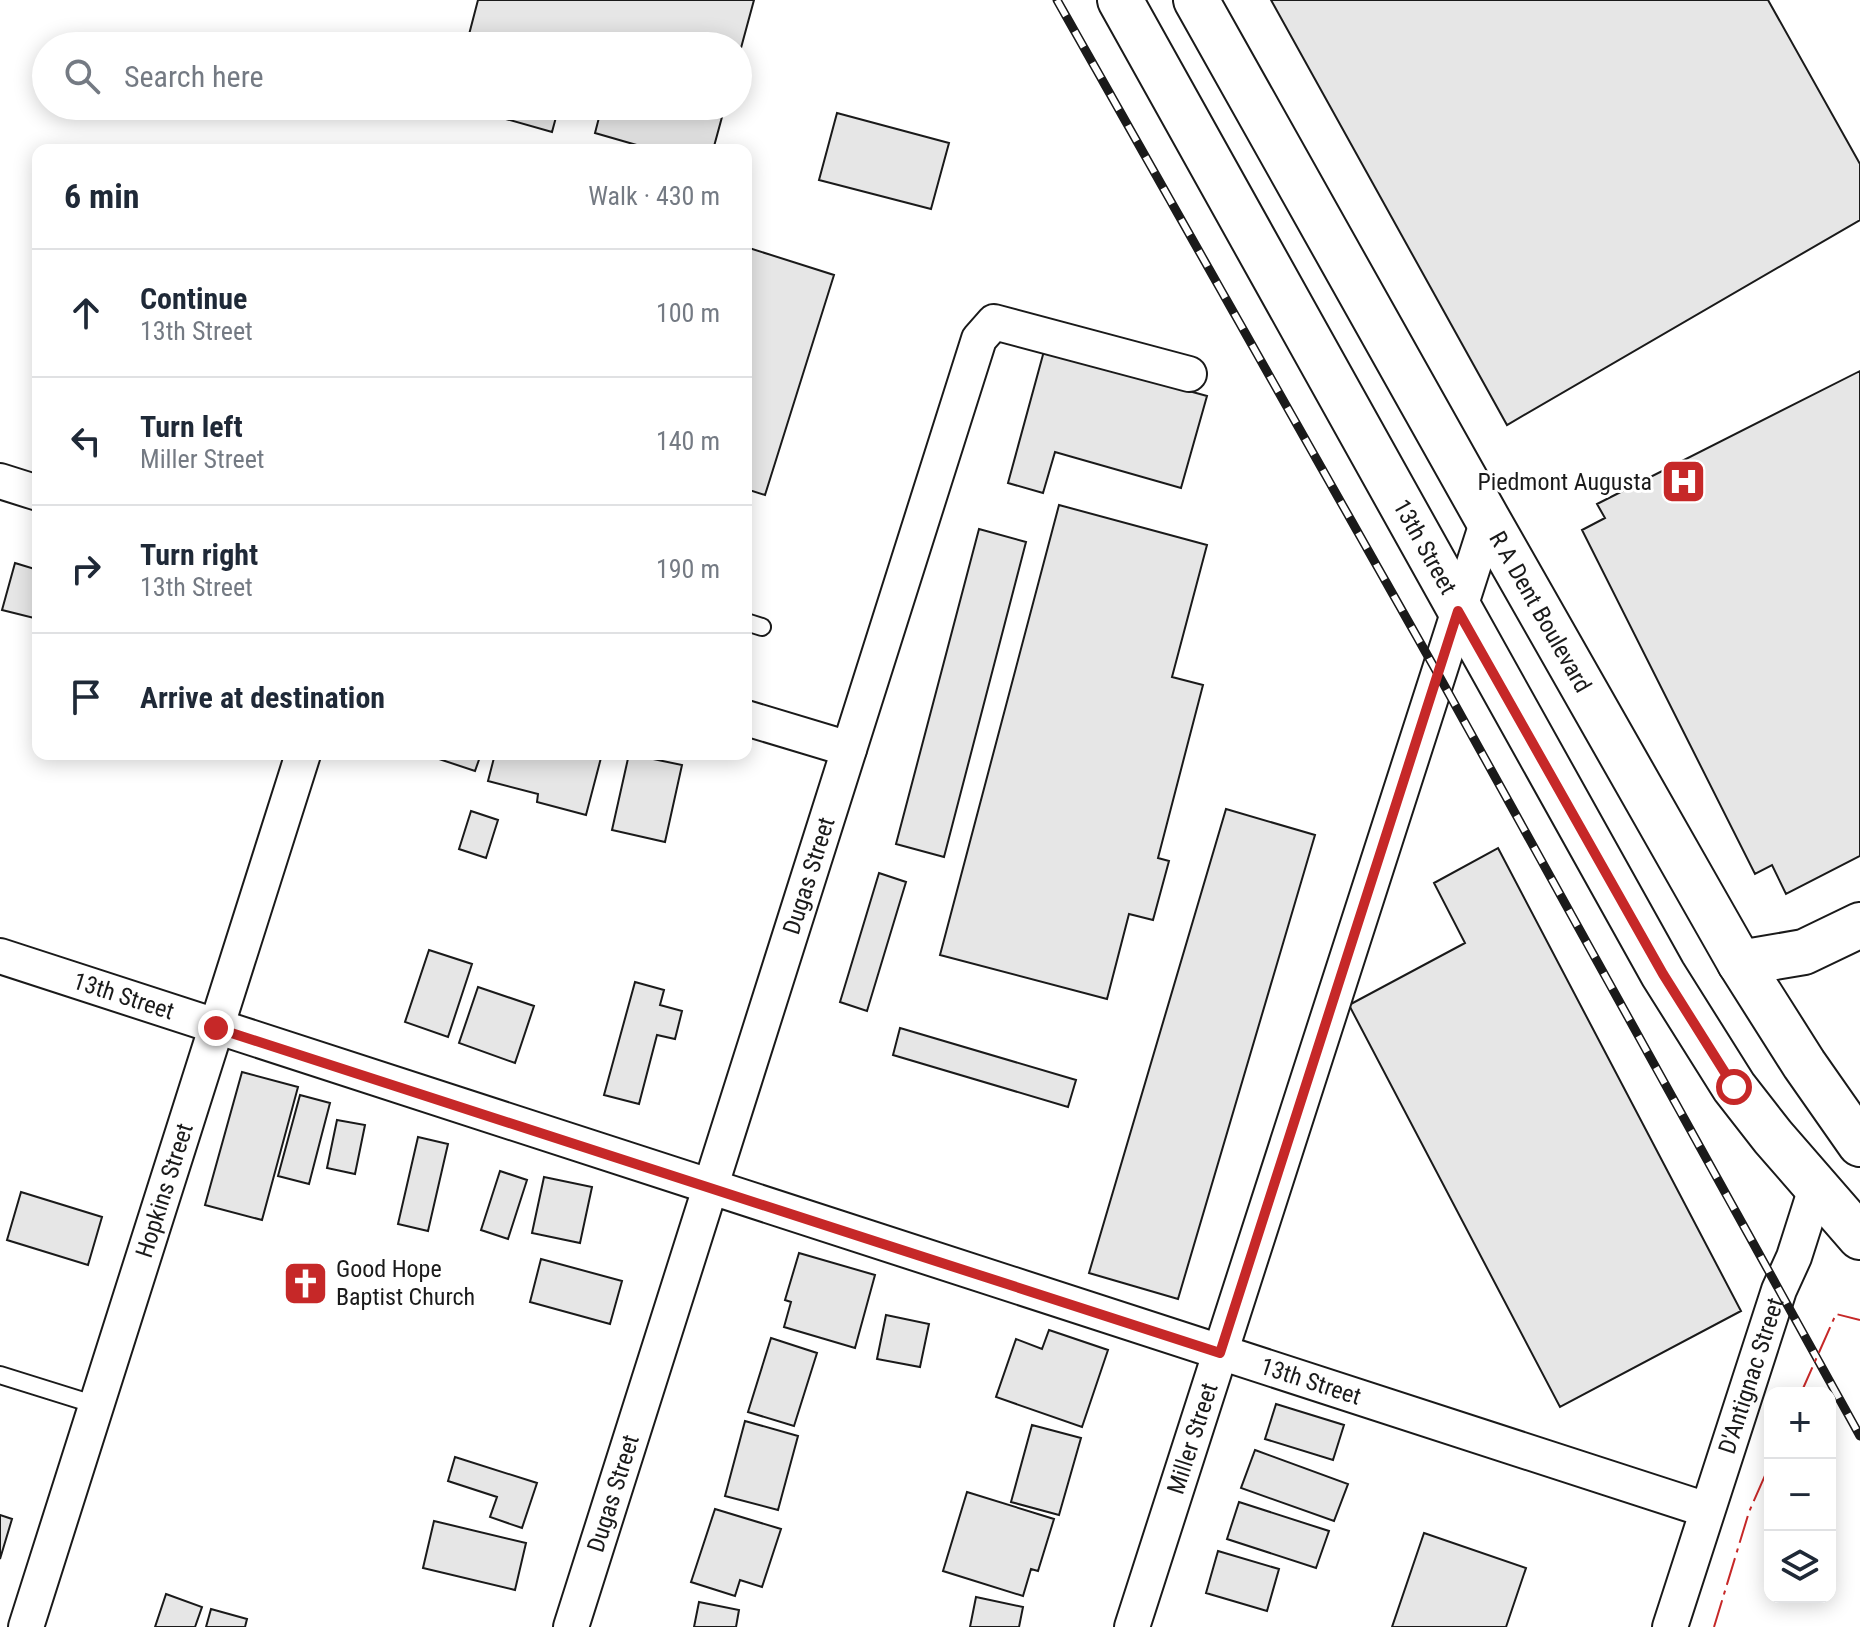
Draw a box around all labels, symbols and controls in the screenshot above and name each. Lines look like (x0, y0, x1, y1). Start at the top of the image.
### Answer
search box (32, 32, 752, 120)
icon: search (60, 54, 104, 98)
text: Search here (124, 59, 264, 94)
text: 6 min (64, 176, 140, 216)
text: Walk · 430 m (588, 181, 720, 211)
text: Continue (140, 281, 247, 316)
icon: ahead (64, 291, 108, 335)
text: 100 m (656, 298, 720, 328)
text: 13th Street (140, 316, 253, 346)
text: Turn left (140, 409, 243, 444)
icon: left (64, 419, 108, 463)
text: 140 m (656, 426, 720, 456)
text: Miller Street (140, 444, 265, 474)
hospital icon: Piedmont Augusta (1659, 458, 1707, 506)
place label: Piedmont Augusta (1477, 468, 1652, 496)
street label: 13th Street (1387, 494, 1462, 599)
street label: R A Dent Boulevard (1483, 526, 1597, 697)
text: Turn right (140, 537, 258, 572)
icon: right (64, 547, 108, 591)
text: 190 m (656, 554, 720, 584)
text: 13th Street (140, 572, 253, 602)
icon: arrive (64, 675, 108, 719)
text: Arrive at destination (140, 680, 385, 715)
street label: Dugas Street (777, 814, 841, 938)
street label: 13th Street (70, 967, 178, 1026)
route end (198, 1010, 234, 1046)
route start (1716, 1069, 1752, 1105)
street label: Hopkins Street (130, 1120, 199, 1261)
place label: Good Hope Baptist Church (336, 1255, 475, 1311)
church icon: Good Hope Baptist Church (281, 1259, 329, 1307)
street label: D'Antignac Street (1713, 1294, 1790, 1457)
street label: 13th Street (1257, 1352, 1365, 1411)
street label: Miller Street (1162, 1379, 1224, 1498)
map controls (1764, 1387, 1836, 1603)
button: + (1764, 1387, 1836, 1459)
street label: Dugas Street (582, 1431, 645, 1556)
button: − (1764, 1459, 1836, 1531)
button: layers (1764, 1531, 1836, 1603)

